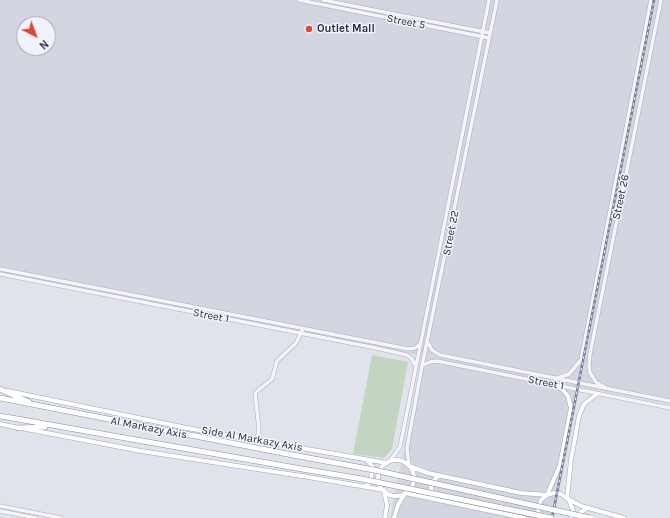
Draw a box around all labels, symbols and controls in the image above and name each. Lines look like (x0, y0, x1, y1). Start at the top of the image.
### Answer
street label: Street 5 (386, 12, 426, 32)
north arrow (16, 16, 56, 56)
place label: Outlet Mall (317, 22, 375, 36)
marker: Outlet Mall (304, 24, 314, 34)
text: N (36, 37, 51, 52)
street label: Street 26 (610, 173, 632, 221)
street label: Street 22 (440, 209, 462, 257)
street label: Street 1 (192, 306, 230, 326)
street label: Street 1 (527, 373, 565, 393)
street label: Al Markazy Axis (110, 414, 188, 442)
street label: Side Al Markazy Axis (200, 424, 304, 454)

